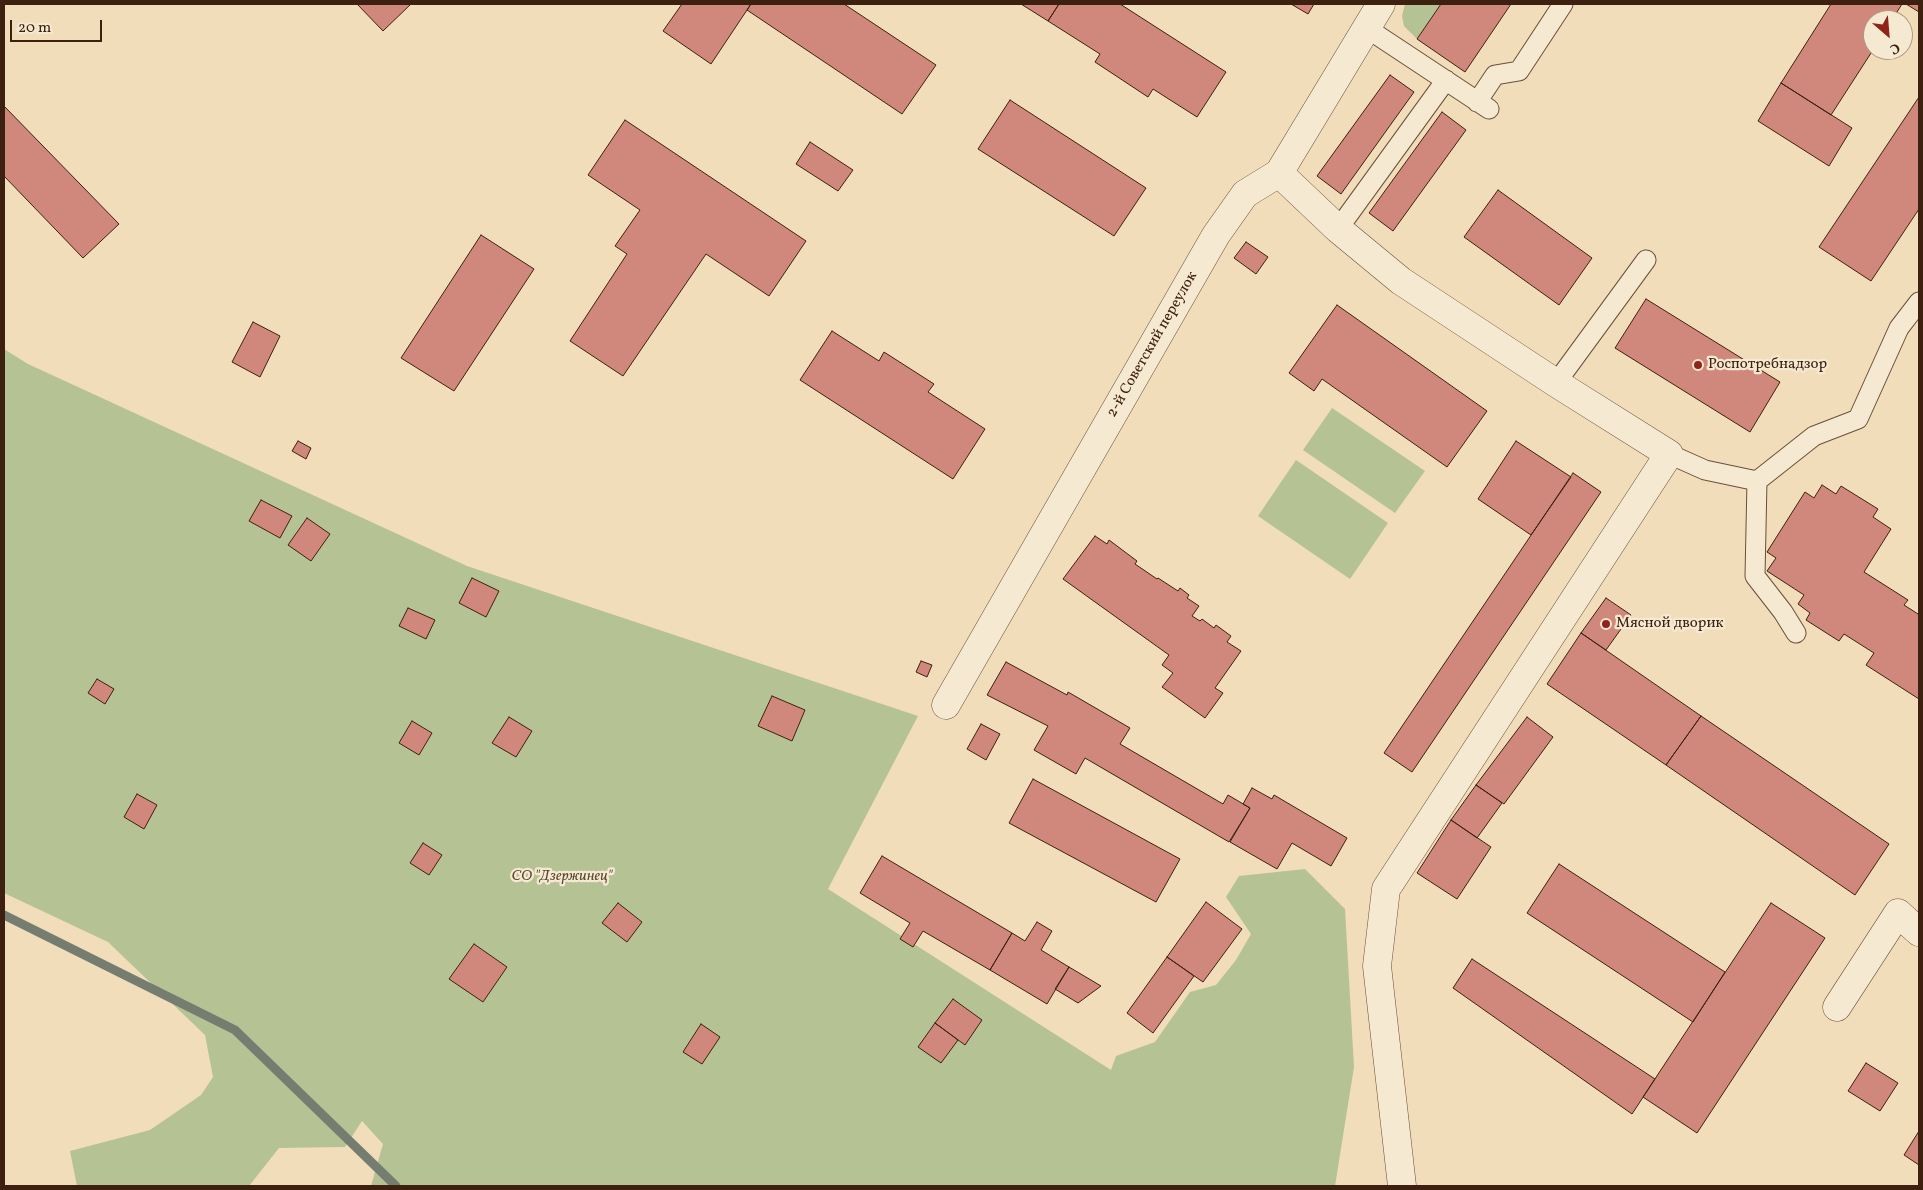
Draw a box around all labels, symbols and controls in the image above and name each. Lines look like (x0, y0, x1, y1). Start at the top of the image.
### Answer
scale bar (12, 10, 105, 42)
north arrow (1863, 10, 1913, 60)
text: 20 m (18, 18, 51, 39)
text: С (1886, 37, 1903, 58)
street label: 2-й Советский переулок (1104, 269, 1202, 421)
place label: Роспотребнадзор (1708, 356, 1827, 374)
marker: Роспотребнадзор (1692, 359, 1704, 371)
place label: Мясной дворик (1616, 615, 1724, 633)
marker: Мясной дворик (1600, 618, 1612, 630)
park label: СО "Дзержинец" (511, 868, 613, 886)

